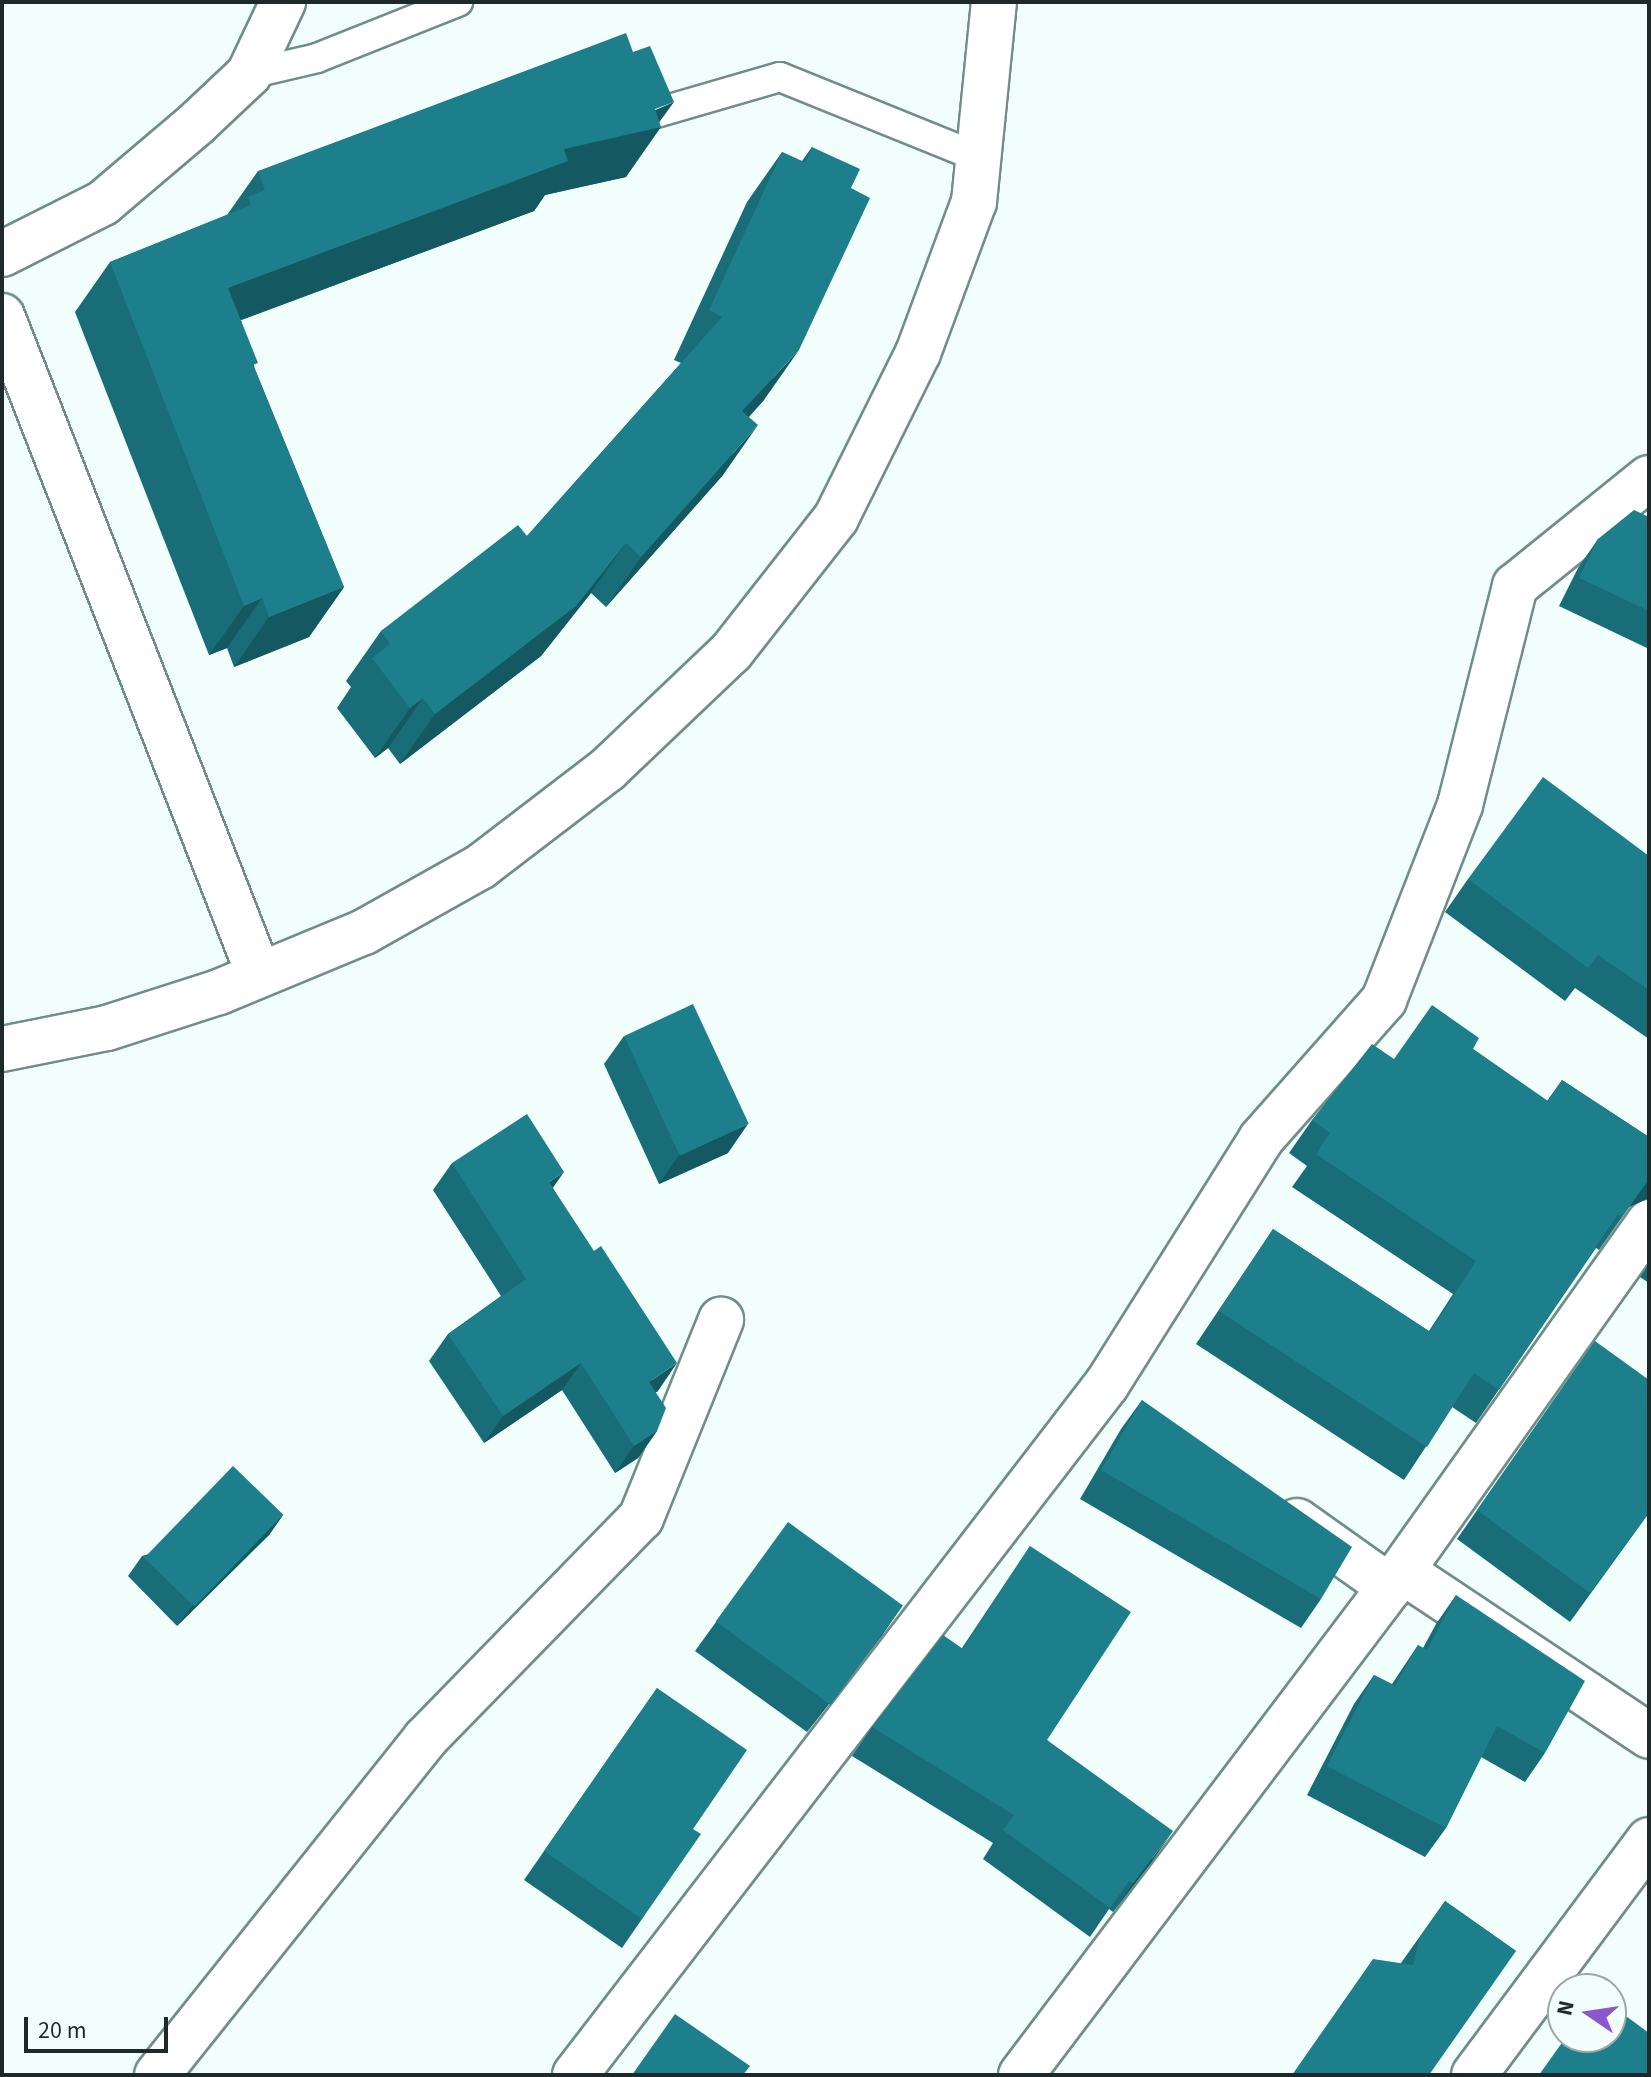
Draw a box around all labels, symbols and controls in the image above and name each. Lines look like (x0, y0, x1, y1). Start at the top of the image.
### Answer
north arrow (1547, 1973, 1627, 2053)
text: N (1548, 1997, 1583, 2019)
scale bar (28, 2001, 172, 2051)
text: 20 m (38, 2013, 87, 2048)

